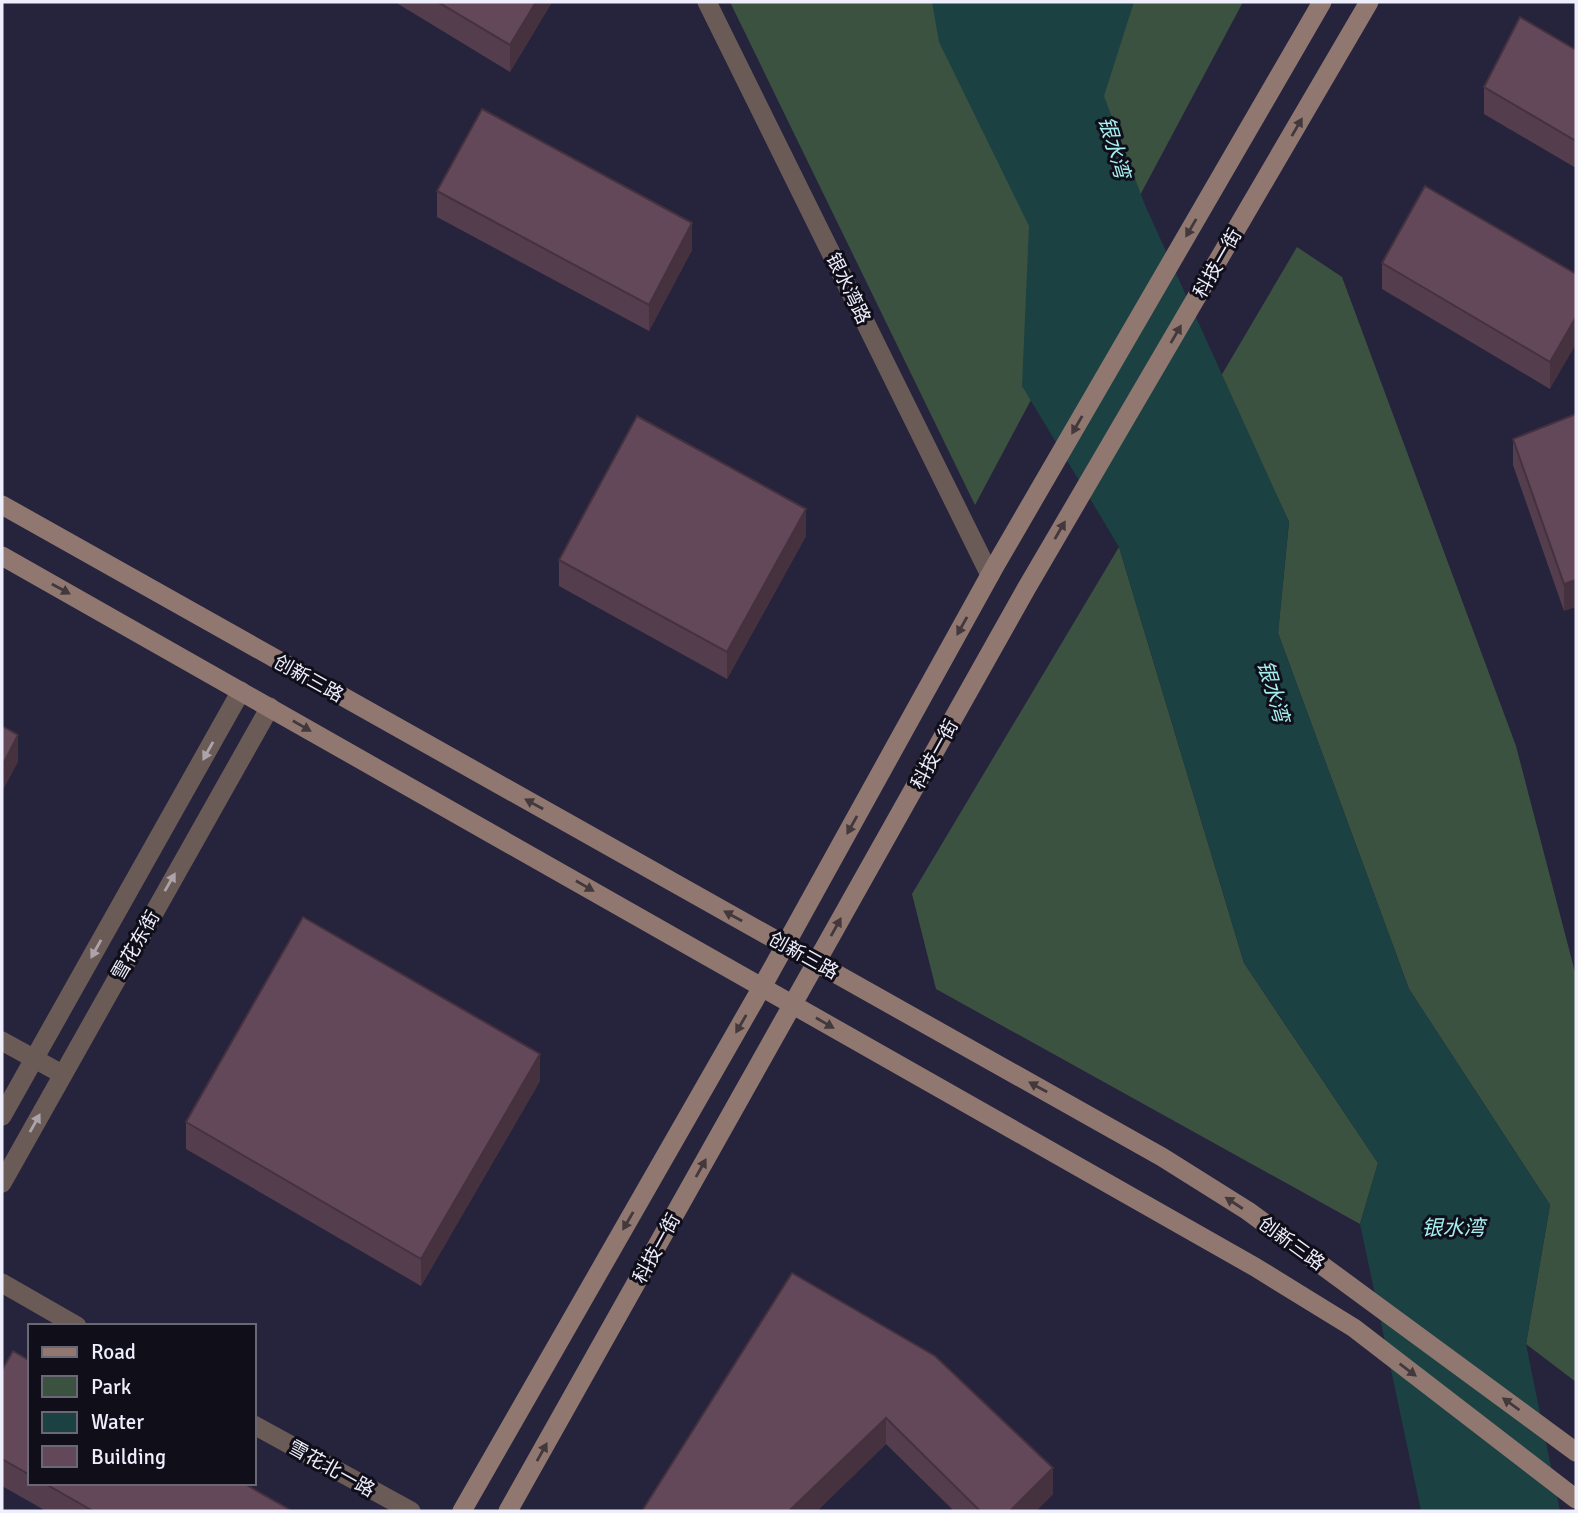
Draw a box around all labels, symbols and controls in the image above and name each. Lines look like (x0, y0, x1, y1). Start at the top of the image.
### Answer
water label: 银水湾 (1093, 113, 1136, 184)
one-way arrow (1291, 117, 1303, 136)
one-way arrow (1185, 219, 1197, 238)
street label: 科技一街 (1188, 225, 1247, 302)
street label: 银水湾路 (821, 249, 876, 328)
one-way arrow (1169, 324, 1181, 344)
one-way arrow (1071, 416, 1083, 435)
one-way arrow (1054, 521, 1067, 540)
one-way arrow (51, 583, 71, 595)
one-way arrow (956, 617, 968, 636)
street label: 创新三路 (269, 650, 348, 708)
water label: 银水湾 (1252, 657, 1295, 728)
street label: 科技一街 (906, 715, 964, 794)
one-way arrow (292, 719, 312, 731)
one-way arrow (202, 741, 214, 761)
one-way arrow (525, 798, 544, 810)
one-way arrow (846, 815, 858, 835)
one-way arrow (164, 872, 176, 892)
one-way arrow (575, 880, 595, 892)
street label: 雪花东街 (106, 907, 165, 984)
one-way arrow (723, 910, 743, 922)
one-way arrow (830, 917, 842, 936)
street label: 创新三路 (764, 927, 843, 985)
one-way arrow (90, 939, 102, 959)
one-way arrow (735, 1014, 747, 1034)
one-way arrow (816, 1017, 835, 1029)
one-way arrow (1028, 1081, 1048, 1093)
one-way arrow (29, 1113, 41, 1133)
one-way arrow (695, 1158, 707, 1178)
one-way arrow (1224, 1196, 1243, 1209)
street label: 科技一街 (628, 1209, 686, 1288)
one-way arrow (622, 1212, 634, 1231)
street label: 创新三路 (1254, 1212, 1329, 1276)
water label: 银水湾 (1422, 1215, 1487, 1241)
legend (28, 1324, 256, 1485)
text: Road (91, 1339, 136, 1365)
one-way arrow (1399, 1362, 1417, 1376)
text: Park (91, 1374, 132, 1400)
one-way arrow (1502, 1397, 1520, 1411)
text: Water (91, 1409, 144, 1435)
street label: 雪花北一路 (284, 1435, 379, 1502)
one-way arrow (536, 1442, 548, 1461)
text: Building (91, 1444, 166, 1470)

